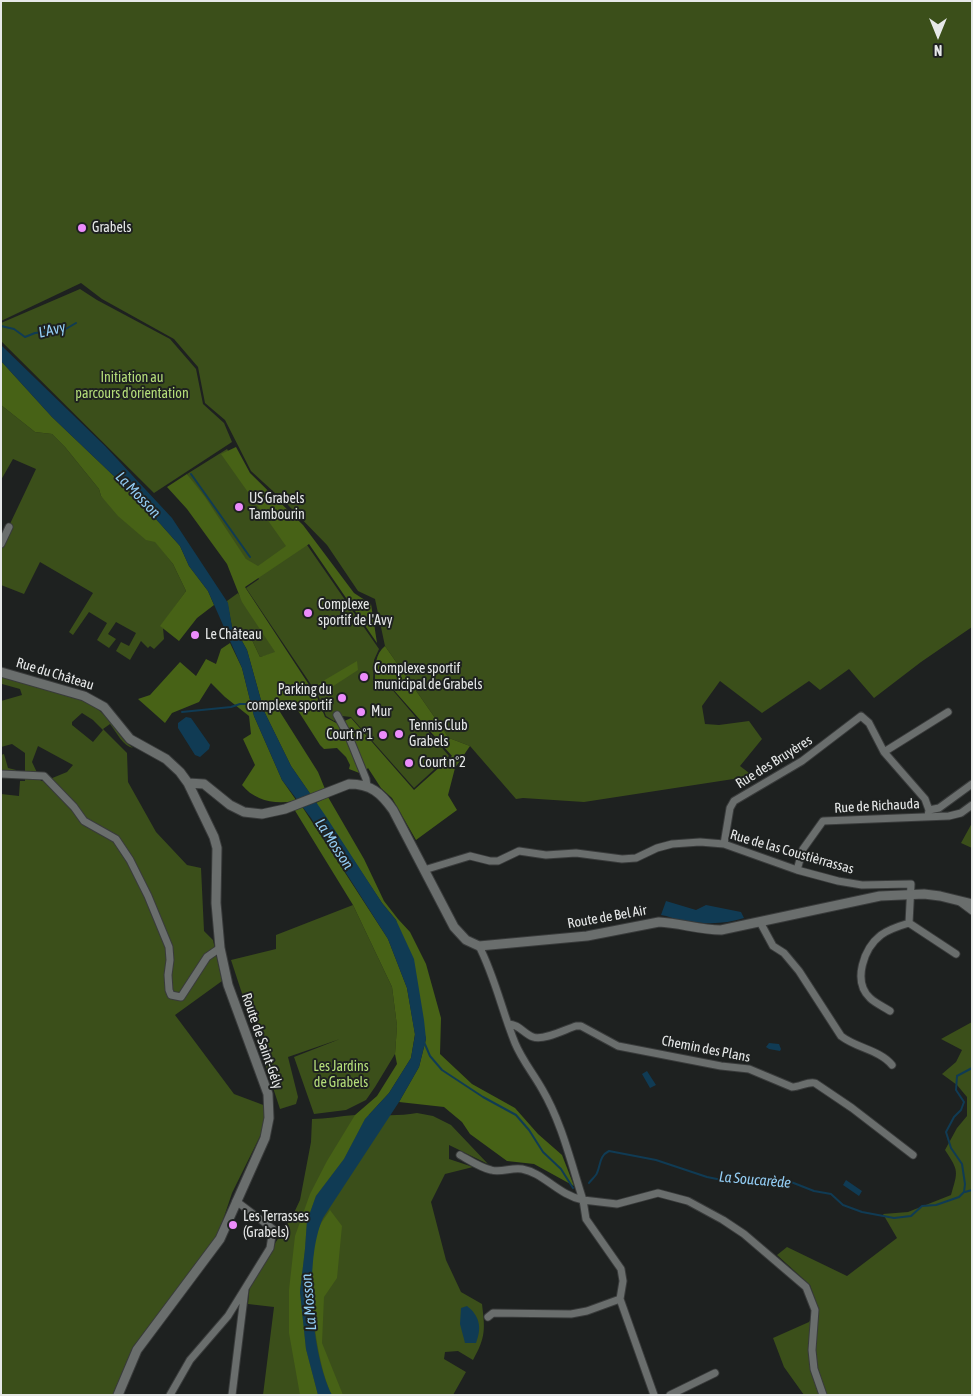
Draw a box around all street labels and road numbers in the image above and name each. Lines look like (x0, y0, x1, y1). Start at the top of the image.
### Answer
street label: Rue du Château (14, 654, 96, 694)
street label: Rue des Bruyères (733, 732, 815, 792)
street label: Rue de Richauda (834, 795, 920, 817)
street label: Rue de las Coustièrrassas (728, 826, 856, 878)
street label: Route de Bel Air (566, 902, 648, 932)
street label: Route de Saint-Gély (238, 991, 286, 1091)
street label: Chemin des Plans (660, 1032, 752, 1066)

